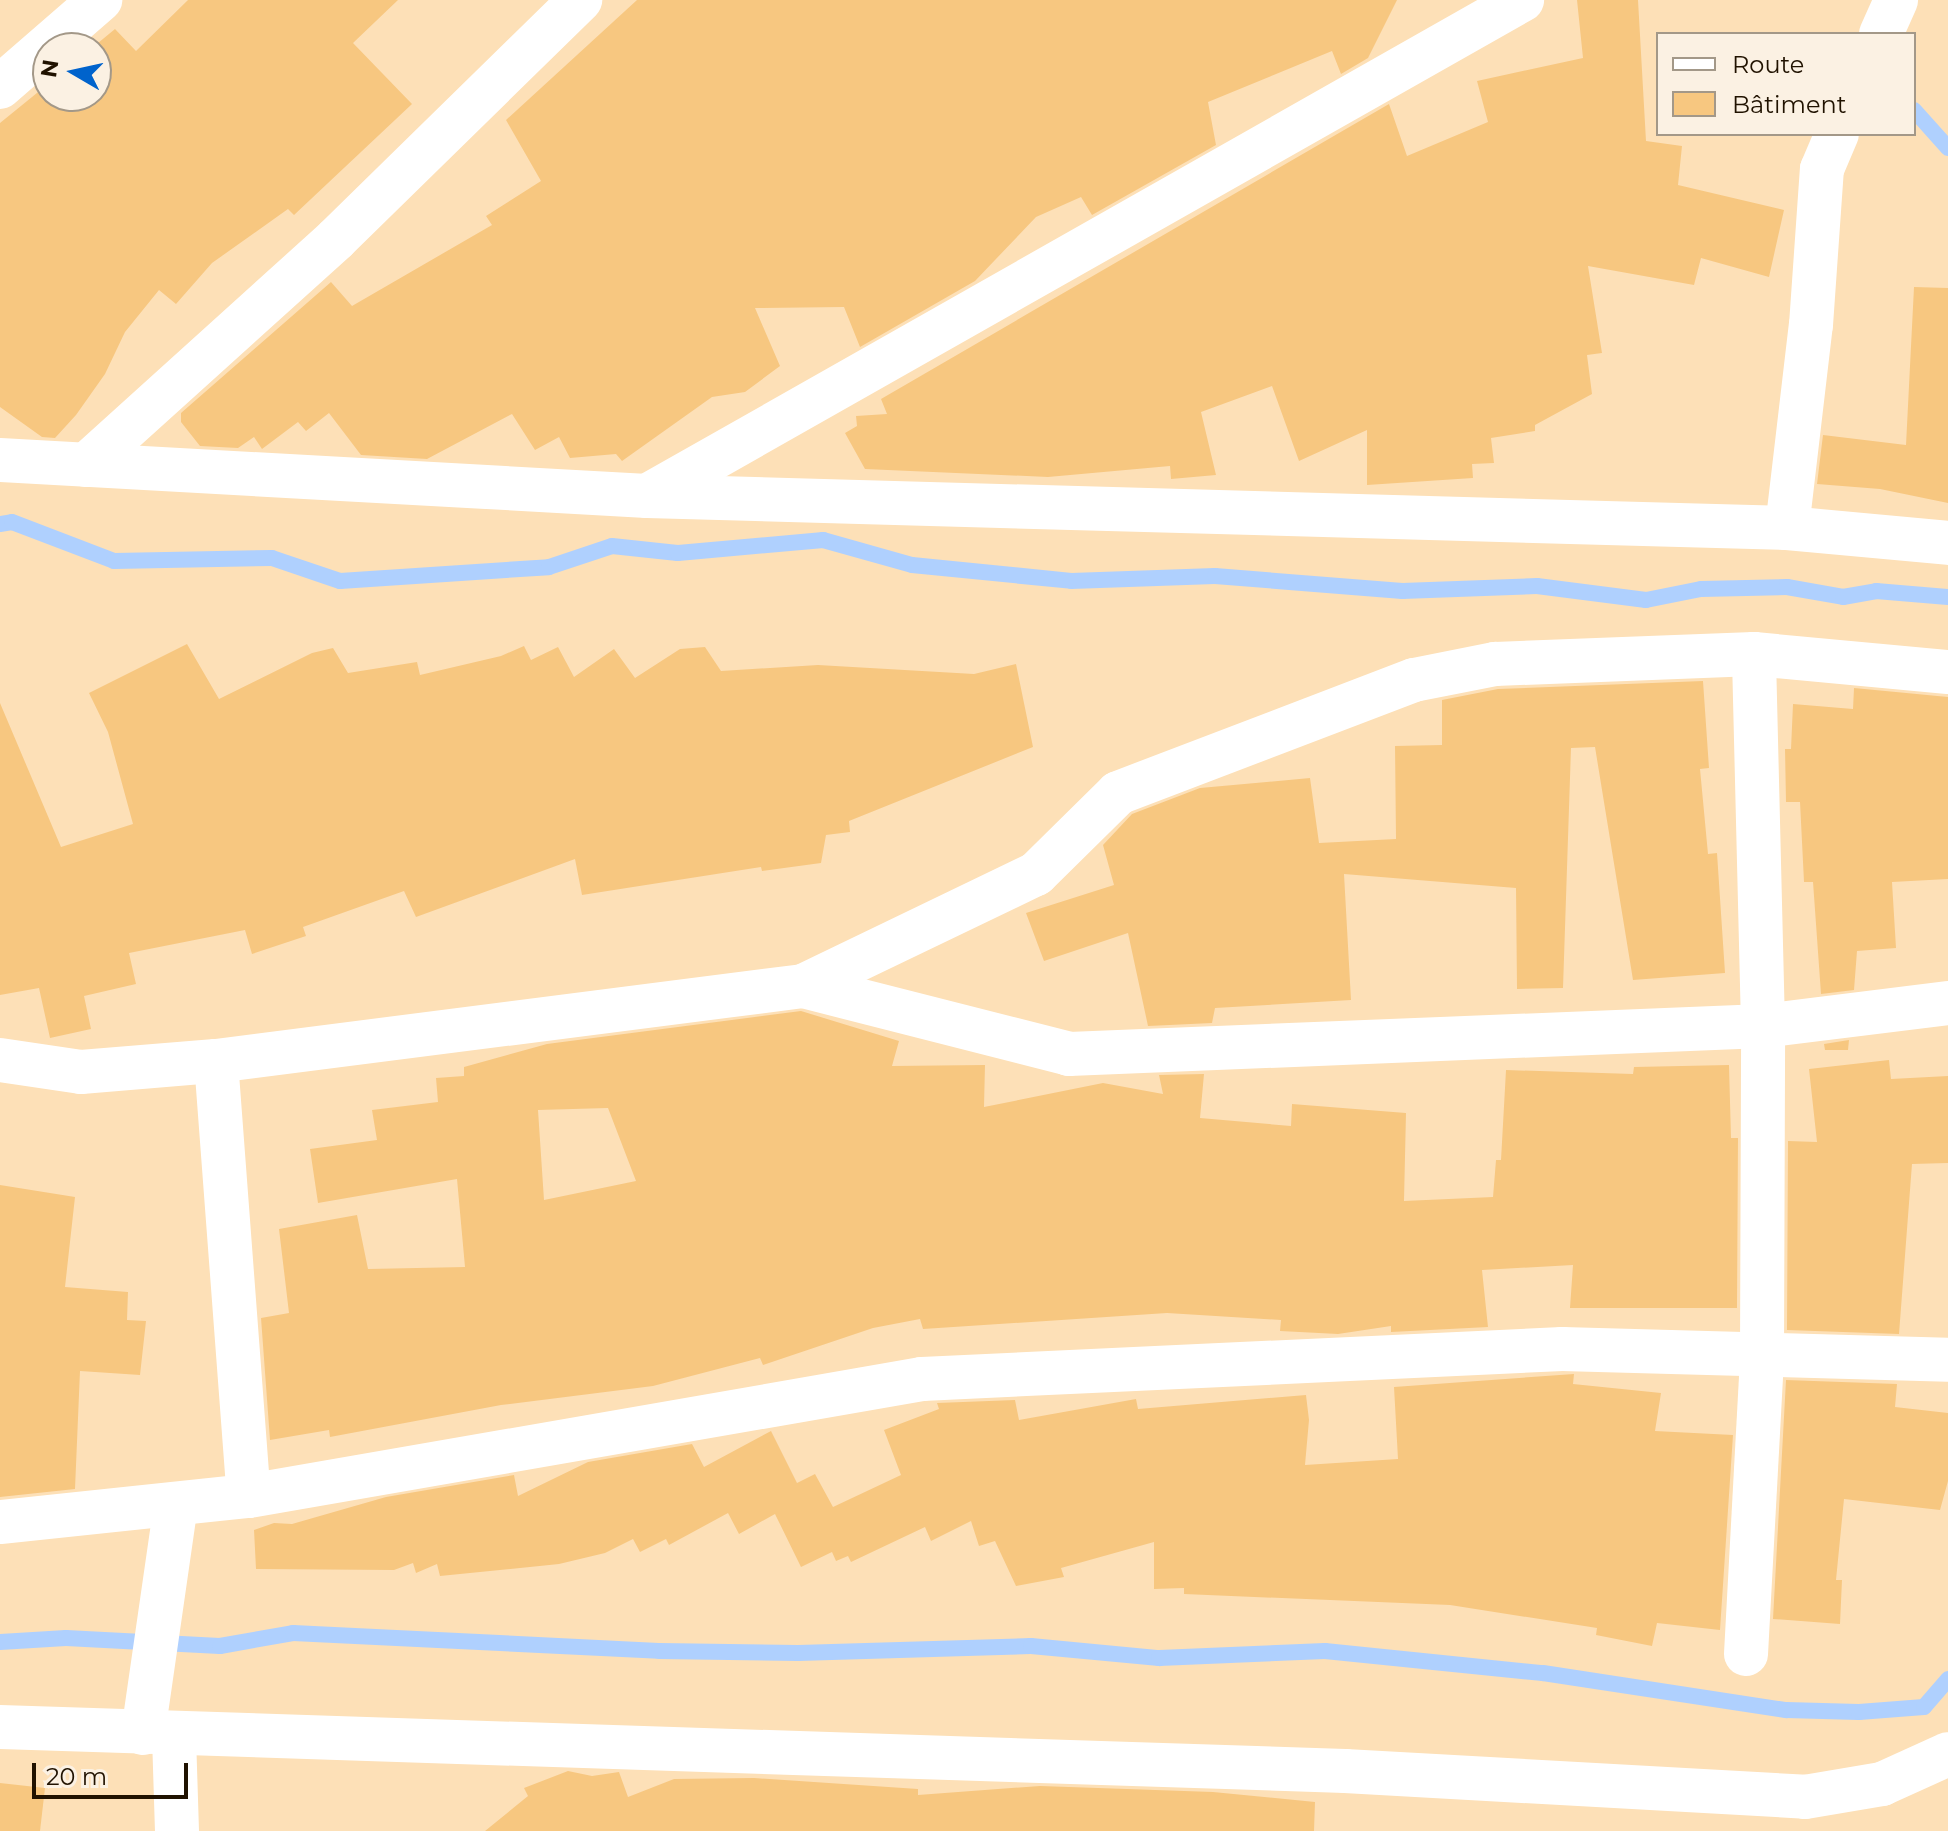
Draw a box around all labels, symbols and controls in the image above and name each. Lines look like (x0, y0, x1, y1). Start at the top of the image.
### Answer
north arrow (32, 32, 112, 112)
legend (1656, 32, 1916, 136)
text: Route (1732, 50, 1804, 79)
text: N (35, 58, 65, 79)
text: Bâtiment (1732, 90, 1846, 119)
scale bar (36, 1747, 192, 1797)
text: 20 m (46, 1762, 107, 1791)

